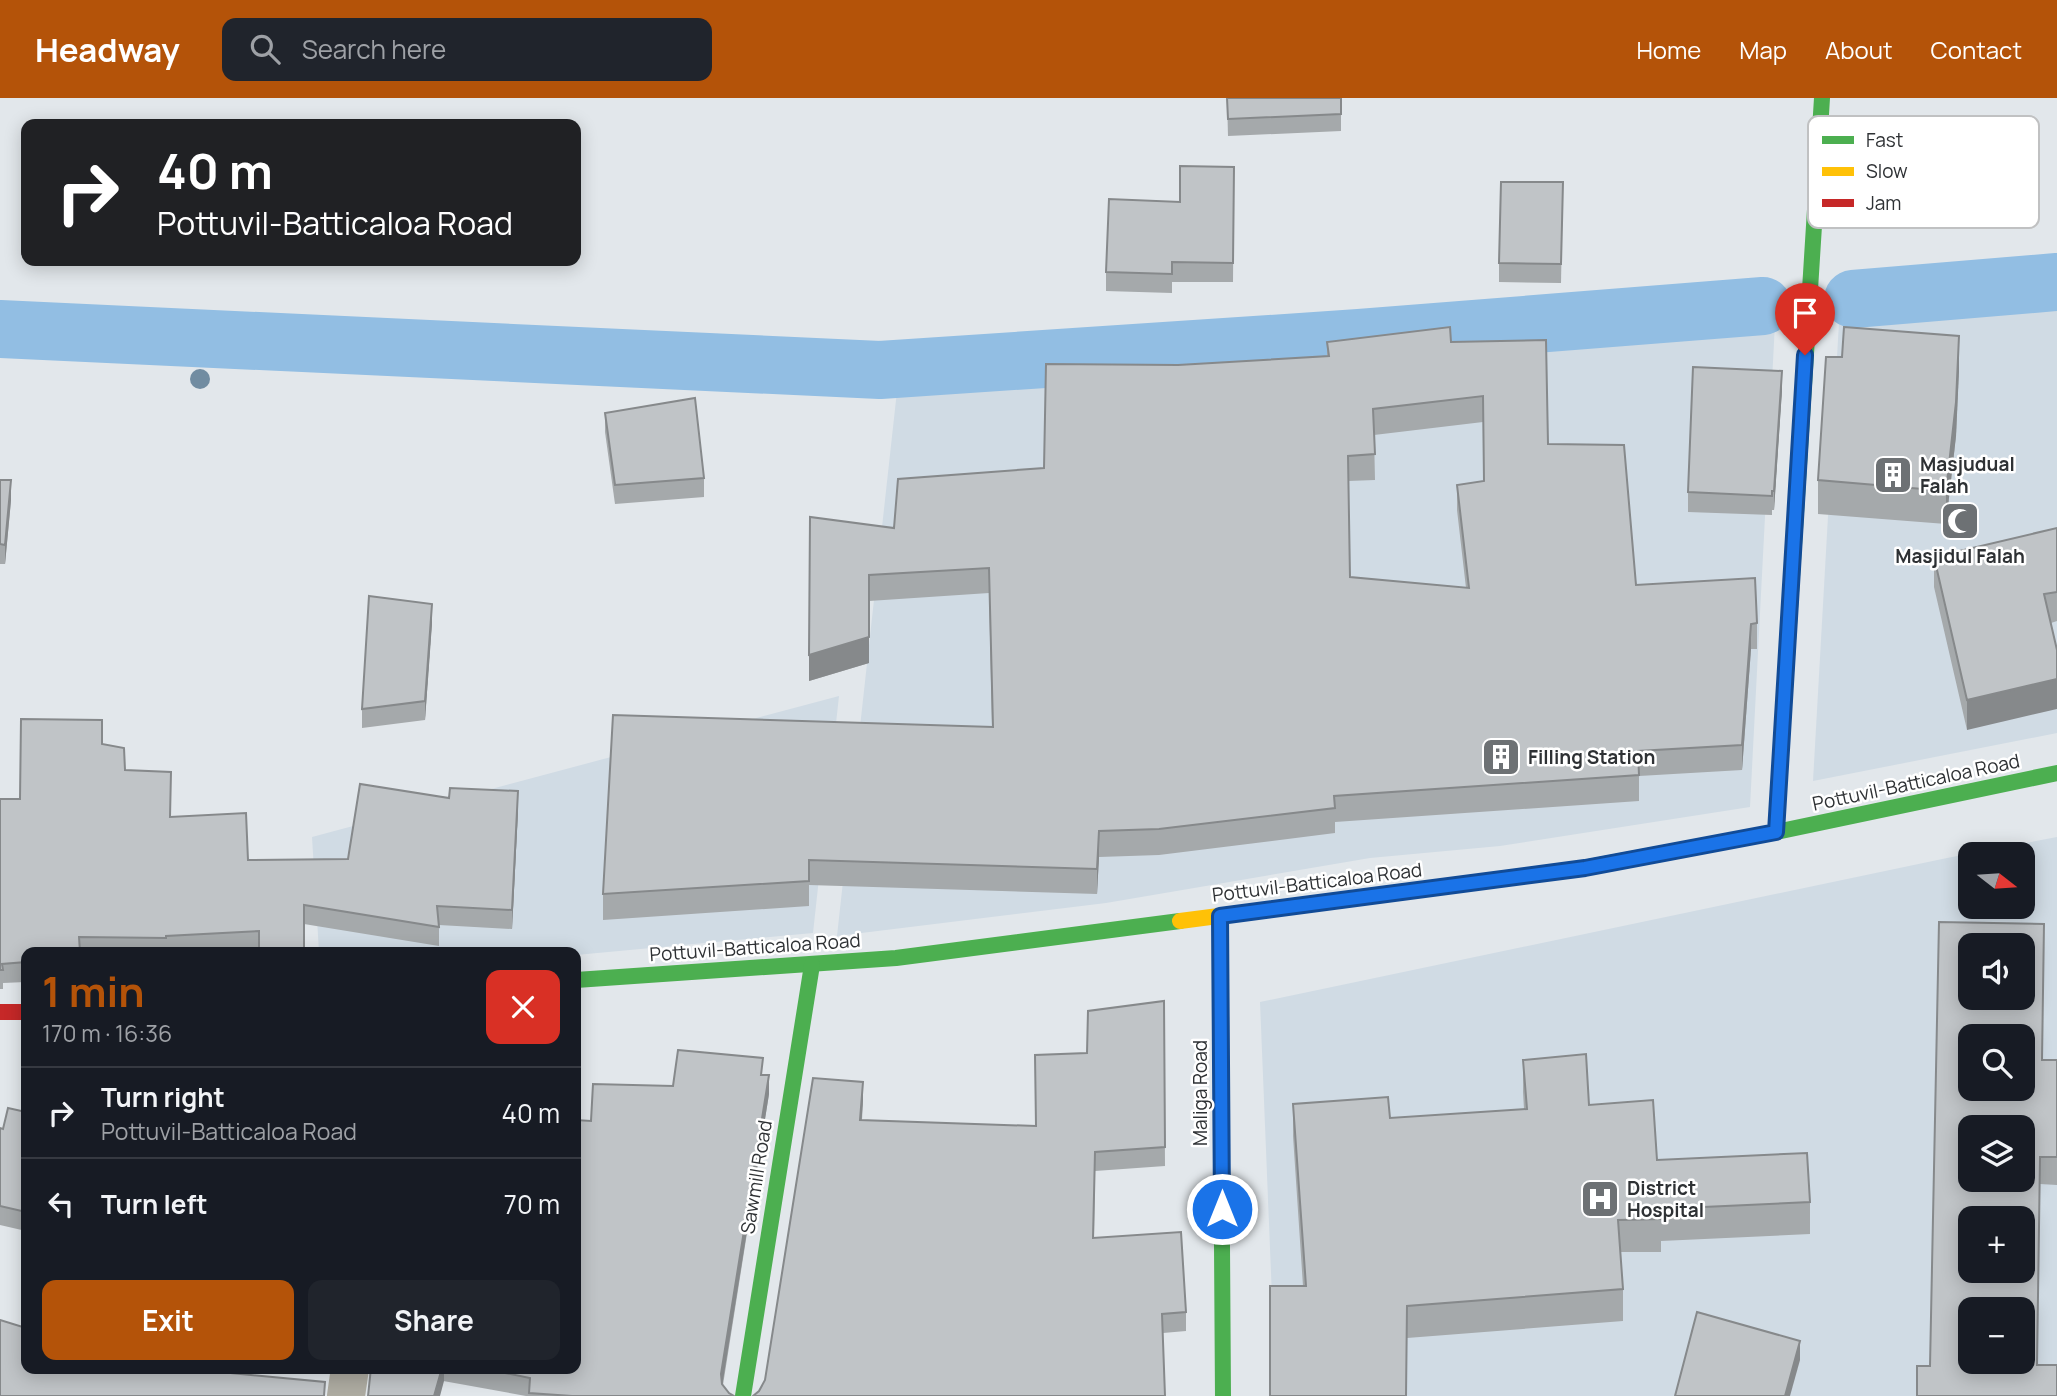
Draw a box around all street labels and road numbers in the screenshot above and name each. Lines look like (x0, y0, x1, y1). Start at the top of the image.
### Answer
street label: Pottuvil-Batticaloa Road (1810, 747, 2022, 817)
street label: Pottuvil-Batticaloa Road (1211, 856, 1423, 908)
street label: Pottuvil-Batticaloa Road (649, 927, 861, 967)
street label: Maliga Road (1187, 1040, 1213, 1146)
street label: Sawmill Road (734, 1118, 778, 1236)

